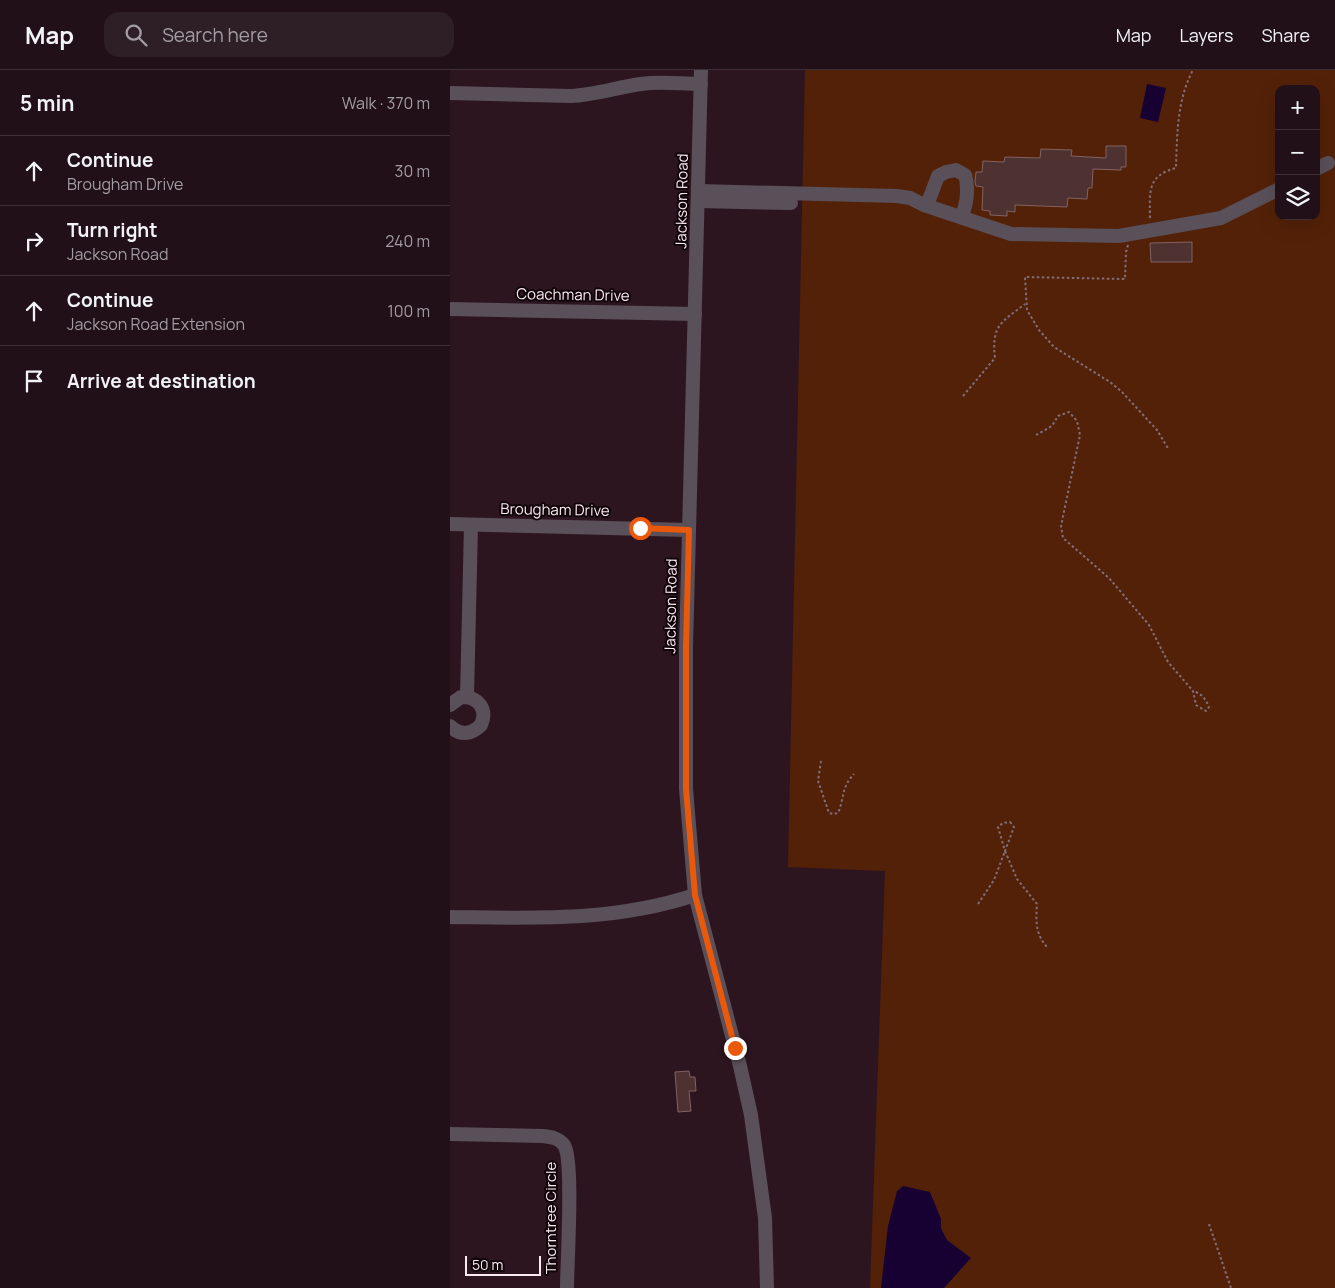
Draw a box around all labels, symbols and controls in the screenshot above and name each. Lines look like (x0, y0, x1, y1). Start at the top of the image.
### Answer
search box (104, 12, 454, 57)
text: Map (25, 18, 74, 51)
icon: search (122, 21, 150, 49)
text: Search here (162, 22, 268, 48)
text: Map (1116, 23, 1151, 47)
text: Layers (1179, 23, 1233, 47)
text: Share (1261, 23, 1310, 47)
map controls (1275, 85, 1320, 220)
button: + (1275, 85, 1320, 130)
text: 5 min (20, 89, 74, 117)
text: Walk · 370 m (342, 92, 430, 114)
button: − (1275, 130, 1320, 175)
text: Continue (67, 147, 153, 173)
street label: Jackson Road (670, 153, 693, 249)
icon: ahead (20, 157, 48, 185)
text: 30 m (395, 160, 430, 182)
text: Brougham Drive (67, 173, 183, 195)
button: layers (1275, 175, 1320, 220)
text: Turn right (67, 217, 157, 243)
icon: right (20, 227, 48, 255)
text: 240 m (385, 230, 430, 252)
text: Jackson Road (67, 243, 168, 265)
street label: Coachman Drive (516, 283, 630, 306)
text: Continue (67, 287, 153, 313)
icon: ahead (20, 297, 48, 325)
text: 100 m (387, 300, 430, 322)
text: Jackson Road Extension (67, 313, 245, 335)
icon: arrive (20, 367, 48, 395)
text: Arrive at destination (67, 368, 256, 394)
street label: Brougham Drive (500, 498, 610, 521)
route start (629, 517, 652, 540)
street label: Jackson Road (659, 558, 682, 654)
route end (724, 1037, 747, 1060)
street label: Thorntree Circle (540, 1161, 561, 1274)
scale bar (465, 1253, 541, 1276)
text: 50 m (472, 1255, 503, 1274)

